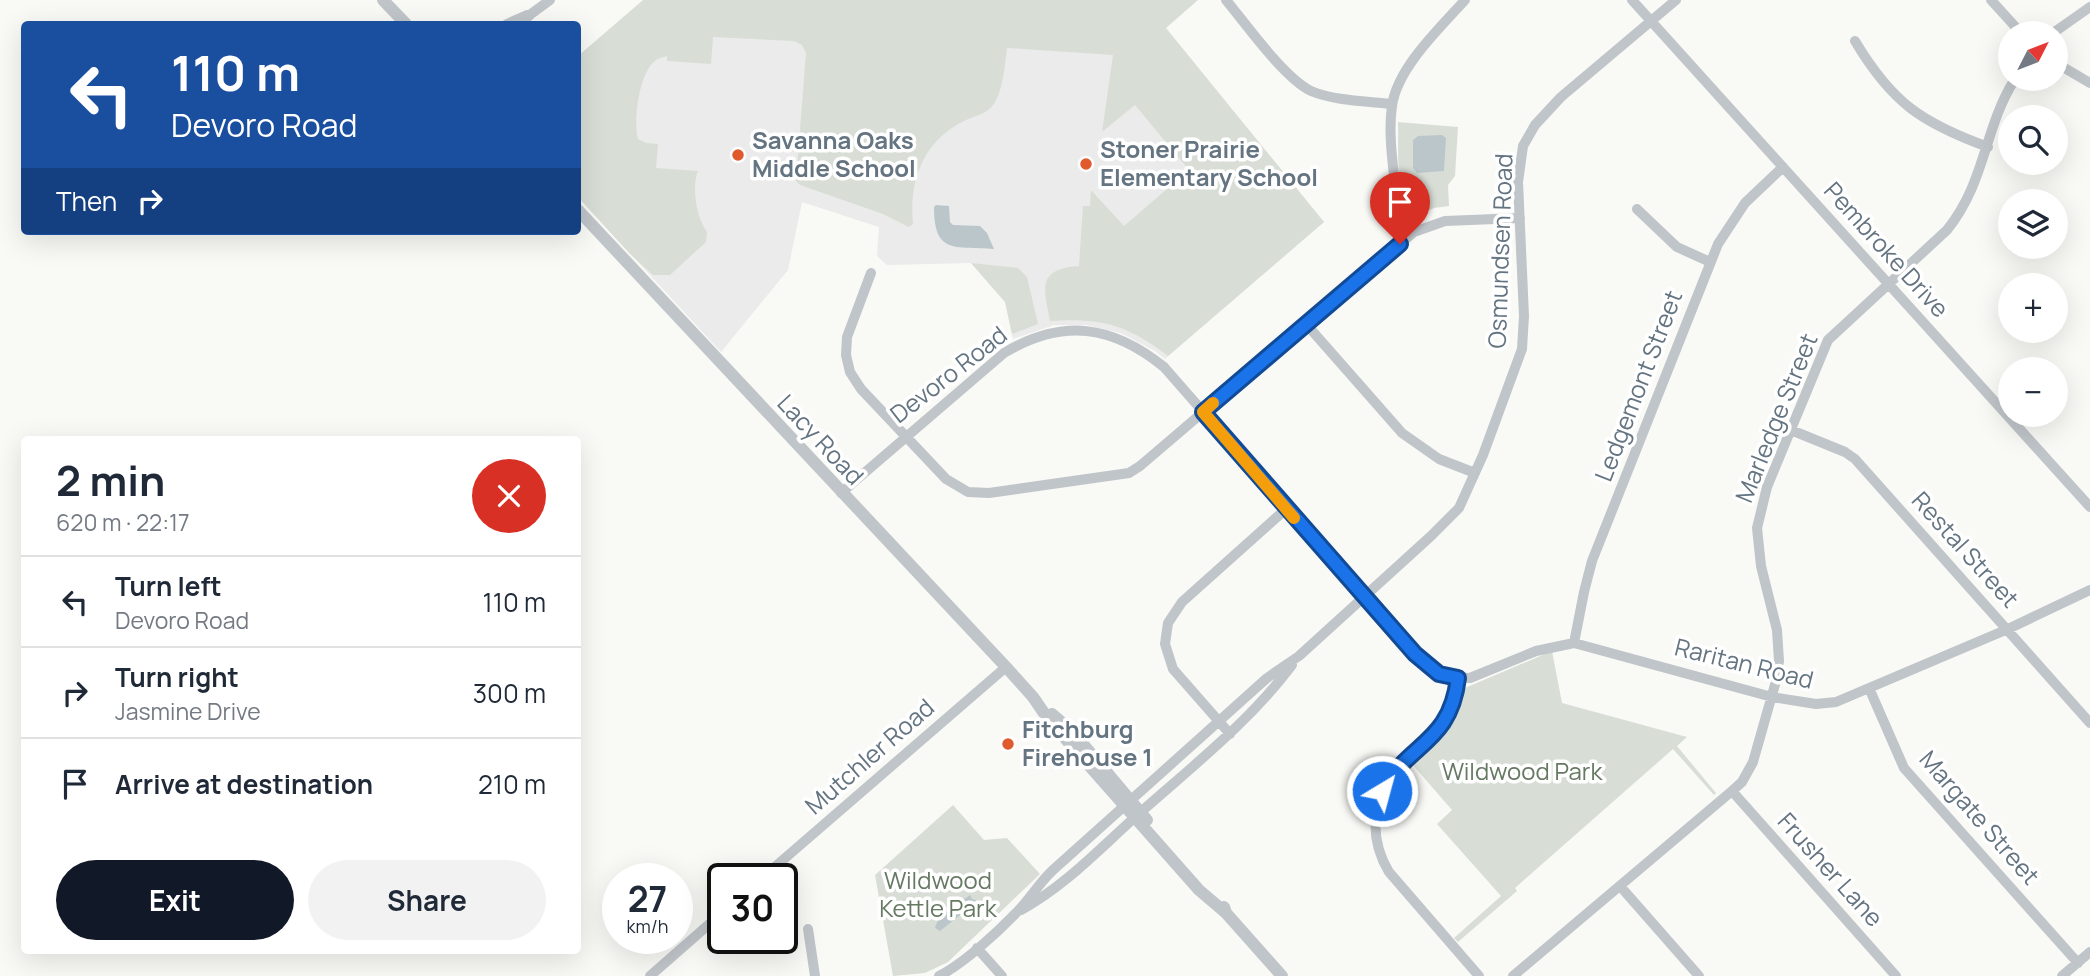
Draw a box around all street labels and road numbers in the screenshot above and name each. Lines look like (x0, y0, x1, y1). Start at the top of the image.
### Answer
street label: Osmundsen Road (1480, 153, 1519, 349)
street label: Pembroke Drive (1817, 174, 1957, 324)
street label: Ledgemont Street (1586, 285, 1689, 486)
street label: Devoro Road (883, 318, 1013, 430)
street label: Marledge Street (1727, 328, 1825, 507)
street label: Lacy Road (771, 386, 872, 491)
street label: Restal Street (1905, 484, 2027, 614)
street label: Raritan Road (1672, 629, 1817, 696)
street label: Mutchler Road (797, 691, 941, 821)
street label: Margate Street (1913, 743, 2048, 891)
street label: Frusher Lane (1771, 805, 1891, 933)

